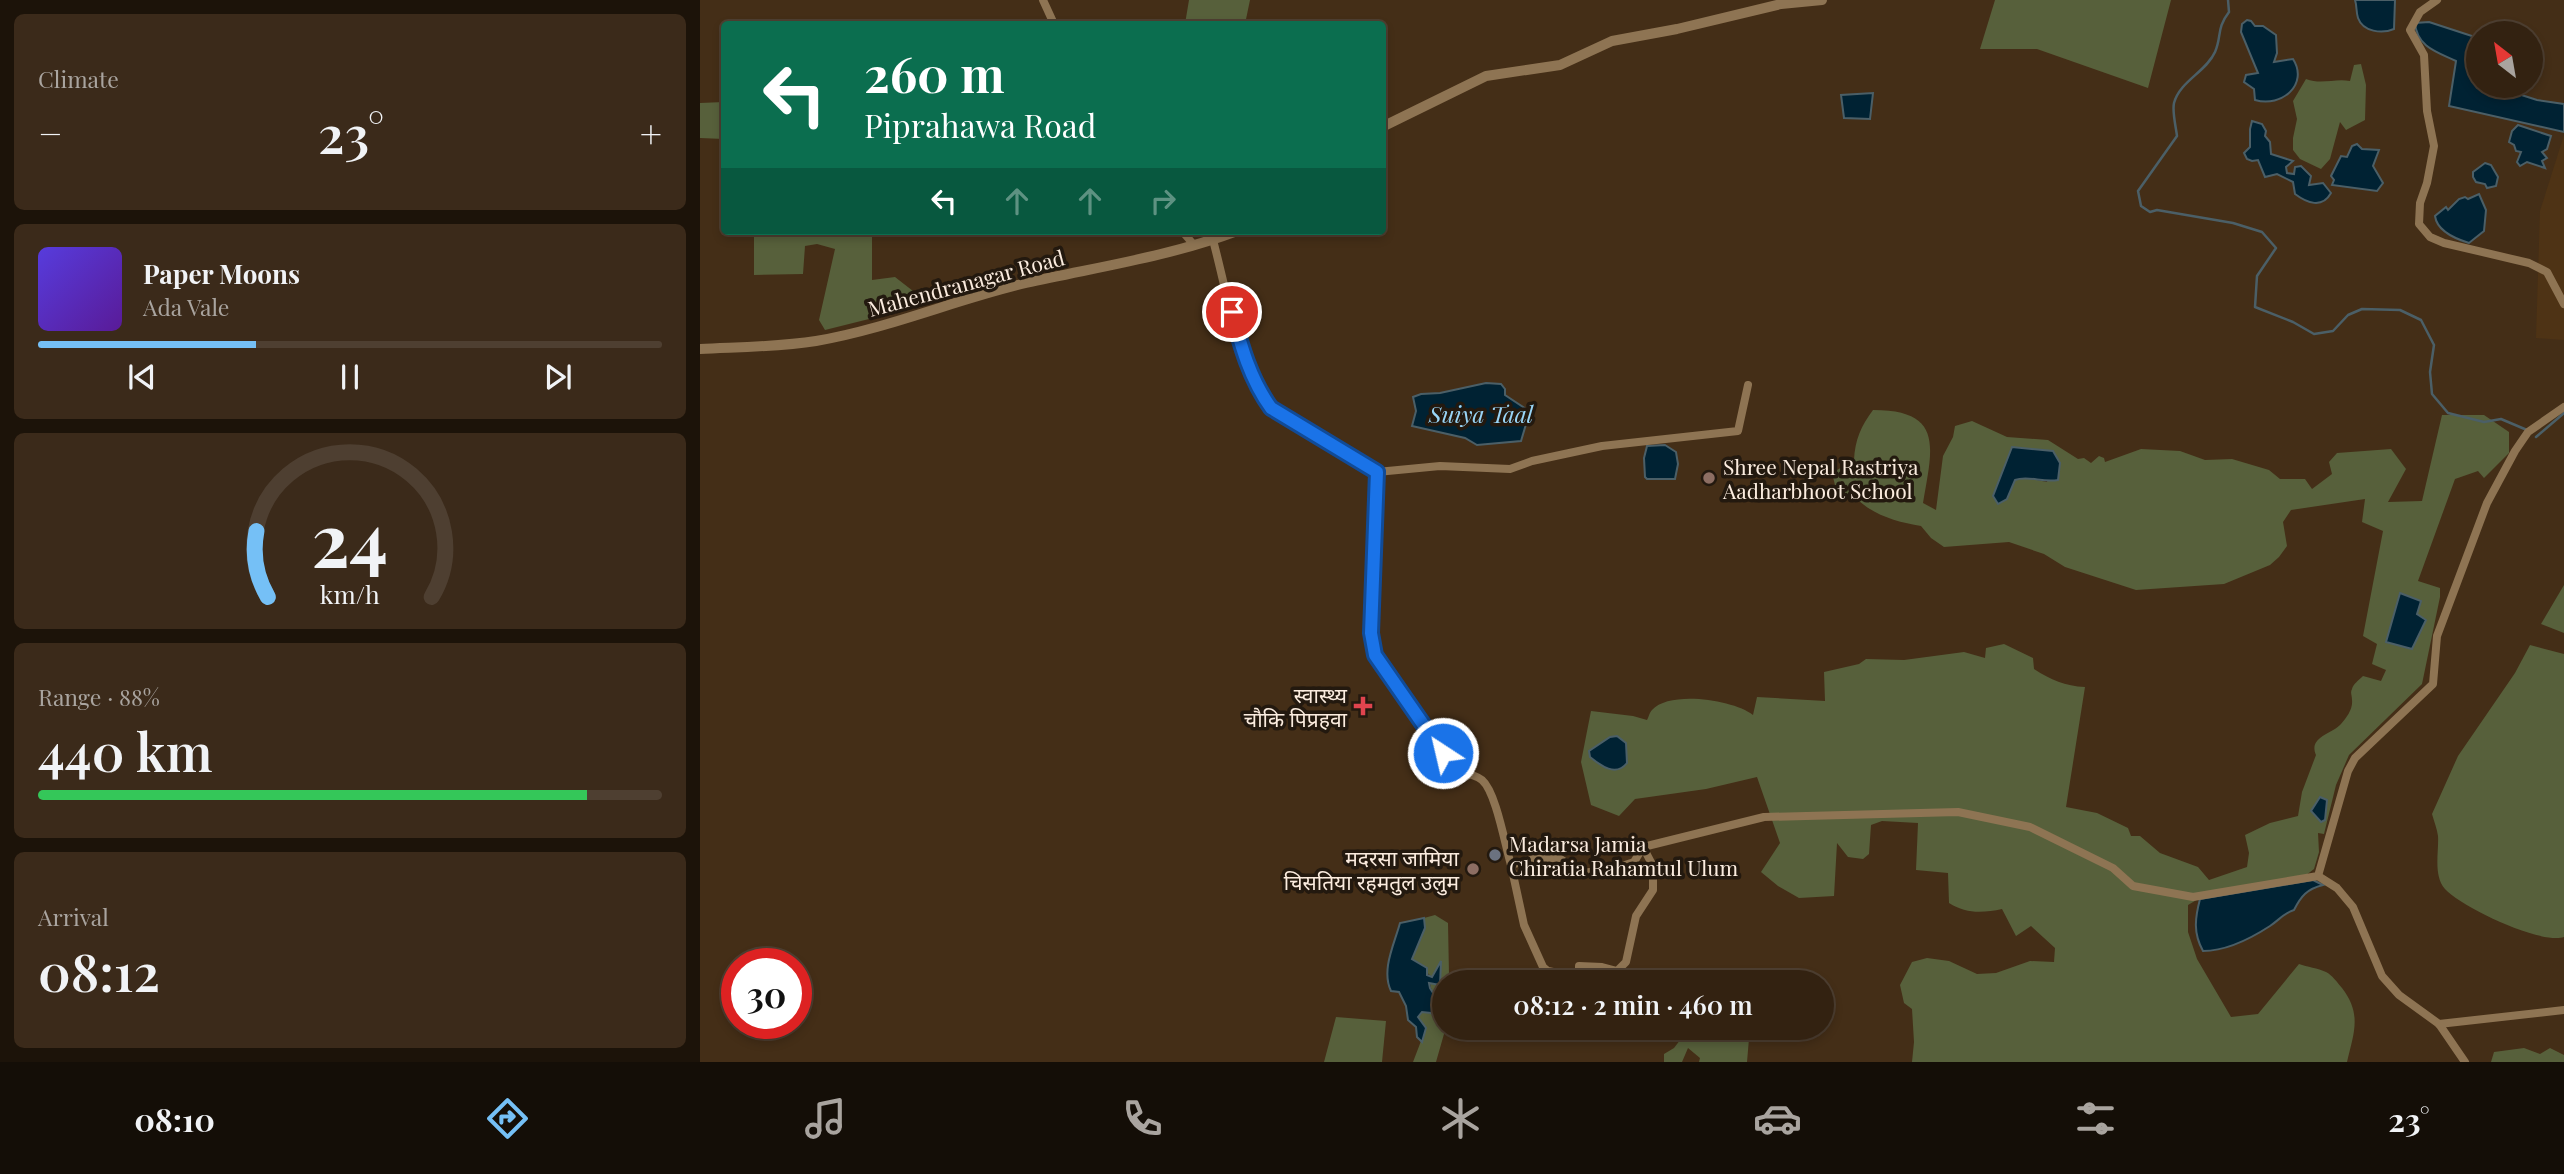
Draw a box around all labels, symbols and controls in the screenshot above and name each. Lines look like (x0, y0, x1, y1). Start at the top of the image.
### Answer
north arrow (2466, 21, 2543, 98)
map controls (2466, 21, 2543, 98)
text: 260 m (864, 40, 1004, 105)
icon: left (749, 49, 840, 140)
text: Climate (38, 63, 119, 94)
text: 23° (318, 98, 384, 167)
text: Piprahawa Road (864, 103, 1096, 146)
text: − (38, 107, 63, 158)
text: + (640, 107, 662, 158)
icon: left (925, 182, 963, 220)
icon: ahead (998, 182, 1036, 220)
icon: ahead (1071, 182, 1109, 220)
icon: right (1144, 182, 1182, 220)
street label: Mahendranagar Road (865, 242, 1067, 322)
text: Paper Moons (143, 256, 300, 291)
pin (1202, 282, 1262, 342)
text: Ada Vale (143, 291, 230, 322)
icon: arrive (1213, 293, 1251, 331)
icon: previous (123, 358, 161, 396)
icon: pause (331, 358, 369, 396)
icon: next (539, 358, 577, 396)
water label: Suiya Taal (1428, 398, 1535, 429)
place label: Shree Nepal Rastriya Aadharbhoot School (1722, 452, 1919, 504)
marker: Shree Nepal Rastriya Aadharbhoot School (1701, 470, 1717, 486)
text: 24 (312, 488, 388, 585)
text: km/h (320, 577, 380, 610)
place label: स्वास्थ्य चाैकि पिप्रहवा (1244, 680, 1348, 732)
text: Range · 88% (38, 681, 160, 712)
marker: स्वास्थ्य चाैकि पिप्रहवा (1353, 696, 1373, 716)
text: 440 km (38, 716, 213, 785)
position arrow (1406, 716, 1480, 790)
place label: Madarsa Jamia Chiratia Rahamtul Ulum (1509, 829, 1738, 881)
place label: मदरसा जामिया चिसतिया रहमतुल उलुम (1284, 843, 1460, 896)
marker: Madarsa Jamia Chiratia Rahamtul Ulum (1487, 847, 1503, 863)
marker: मदरसा जामिया चिसतिया रहमतुल उलुम (1465, 861, 1481, 877)
text: Arrival (38, 901, 109, 932)
text: 08:12 (38, 936, 160, 1005)
speed limit sign: 30 (721, 948, 812, 1039)
text: 08:12 · 2 min · 460 m (1513, 987, 1753, 1022)
icon: directions (483, 1094, 532, 1143)
icon: music (801, 1094, 850, 1143)
icon: phone (1118, 1094, 1167, 1143)
icon: climate (1436, 1094, 1485, 1143)
icon: car (1753, 1094, 1802, 1143)
icon: filters (2071, 1094, 2120, 1143)
text: 08:10 (134, 1097, 215, 1140)
text: 23° (2388, 1097, 2430, 1140)

